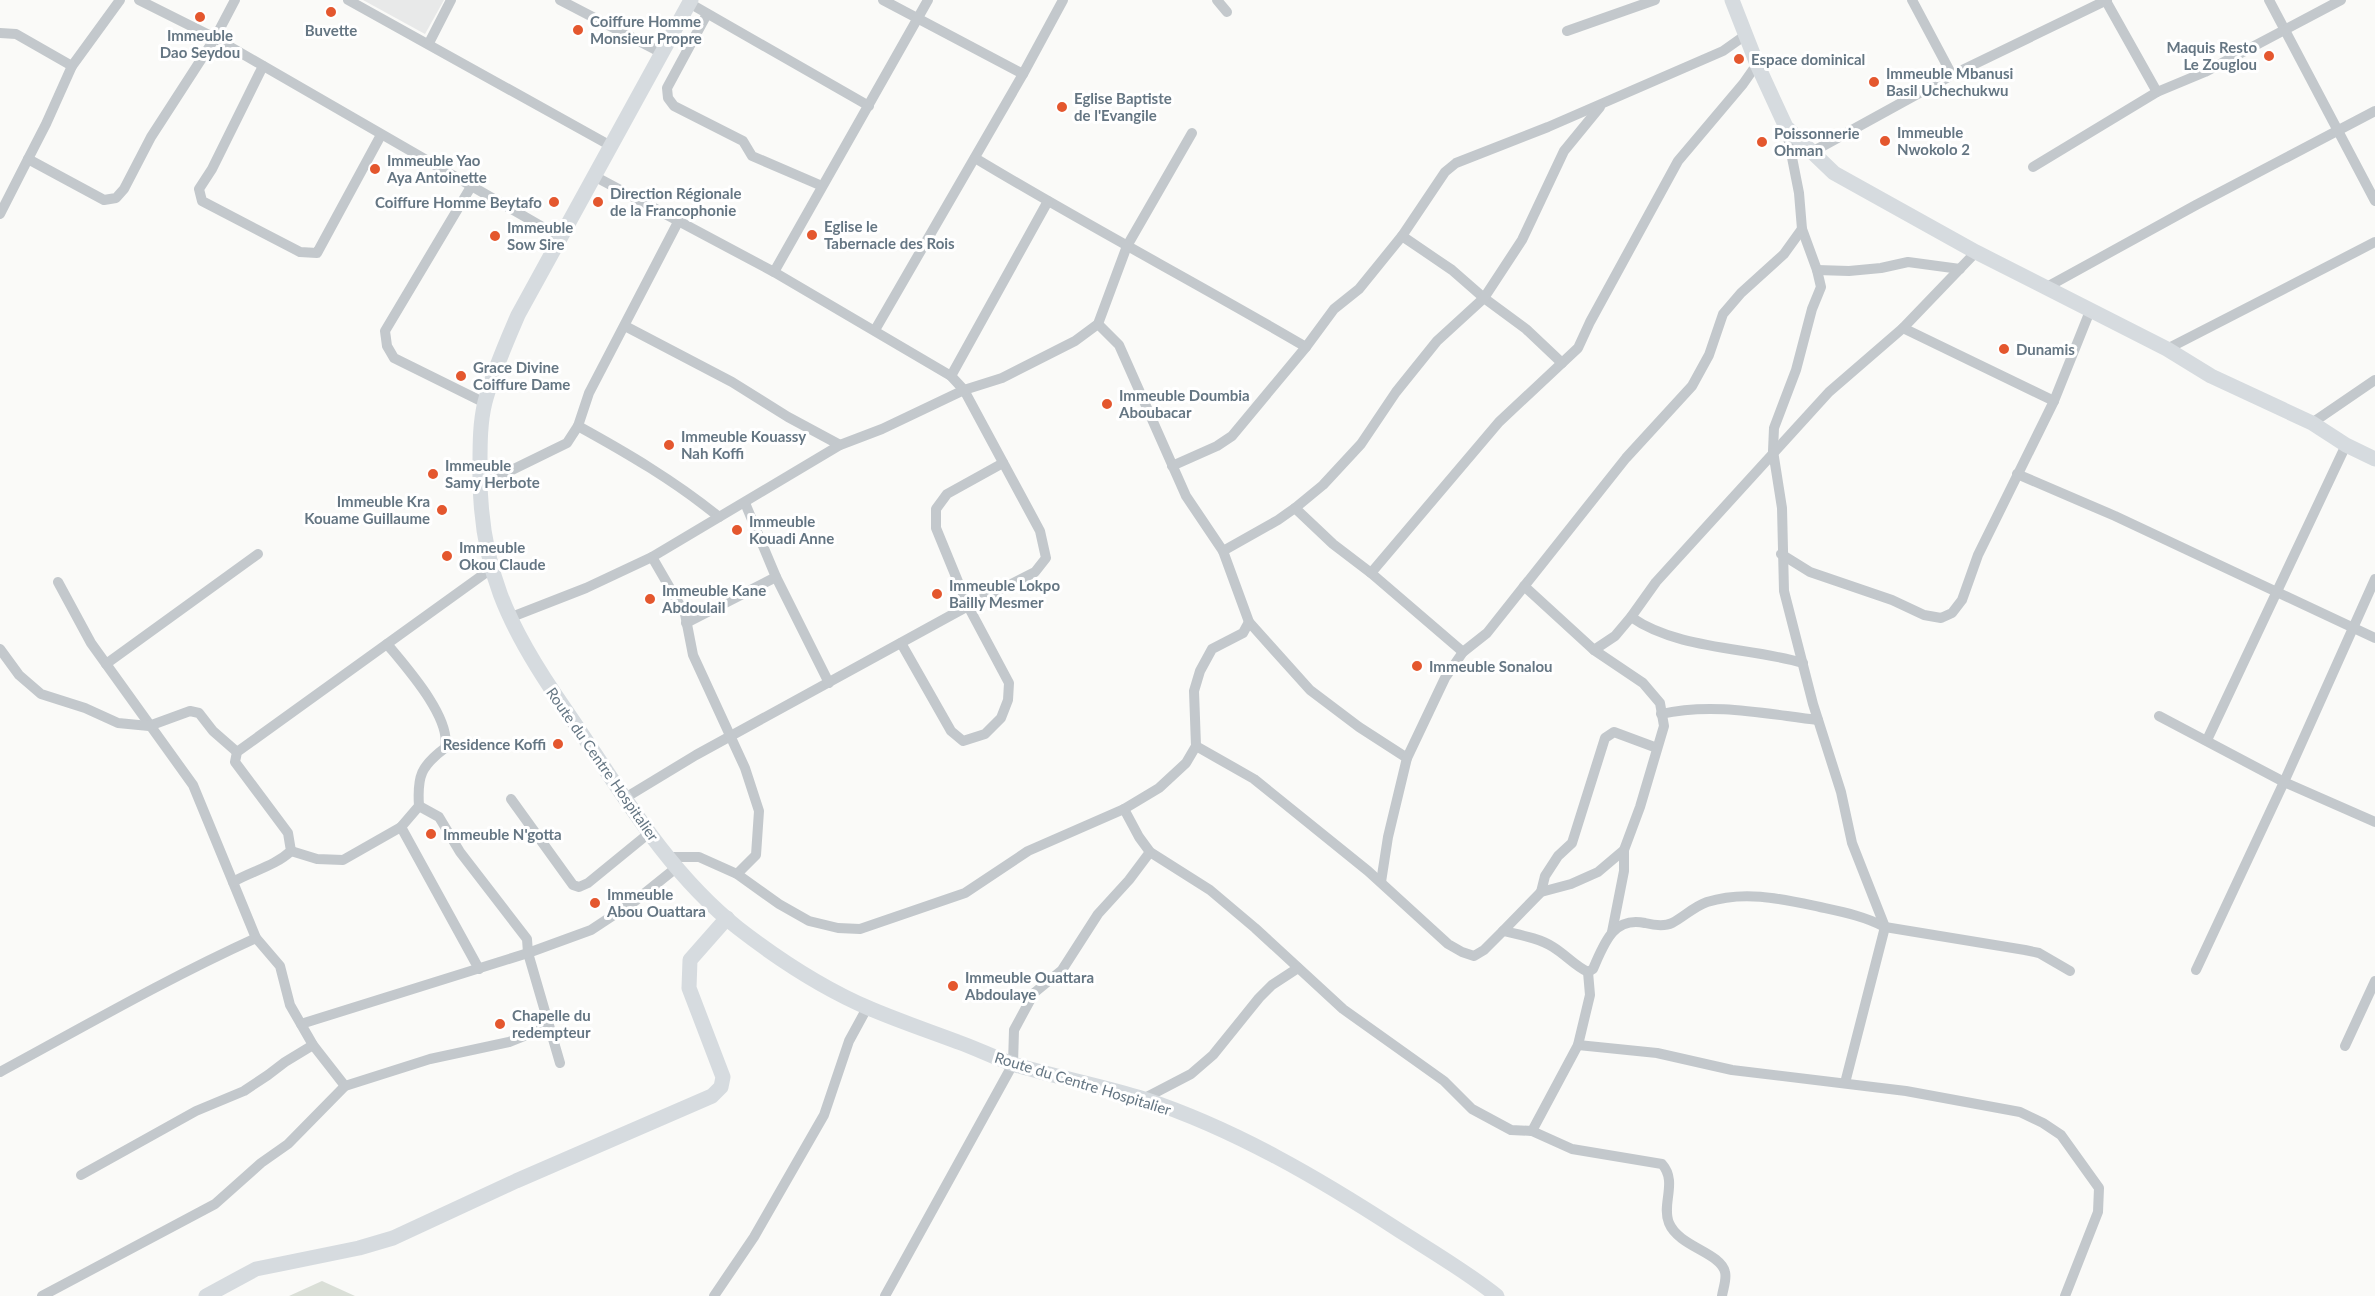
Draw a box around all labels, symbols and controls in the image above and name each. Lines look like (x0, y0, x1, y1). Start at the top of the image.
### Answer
marker: Buvette (324, 5, 338, 19)
marker: Immeuble Dao Seydou (193, 10, 207, 24)
place label: Coiffure Homme Monsieur Propre (590, 12, 702, 47)
place label: Buvette (305, 21, 357, 39)
marker: Coiffure Homme Monsieur Propre (571, 23, 585, 37)
place label: Immeuble Dao Seydou (160, 26, 240, 61)
place label: Maquis Resto Le Zouglou (2167, 38, 2257, 73)
marker: Maquis Resto Le Zouglou (2262, 49, 2276, 63)
place label: Espace dominical (1751, 50, 1865, 68)
marker: Espace dominical (1732, 52, 1746, 66)
place label: Immeuble Mbanusi Basil Uchechukwu (1886, 64, 2014, 99)
marker: Immeuble Mbanusi Basil Uchechukwu (1867, 75, 1881, 89)
place label: Eglise Baptiste de l'Evangile (1074, 89, 1172, 124)
marker: Eglise Baptiste de l'Evangile (1055, 100, 1069, 114)
place label: Immeuble Nwokolo 2 (1897, 123, 1970, 158)
place label: Poissonnerie Ohman (1774, 124, 1860, 159)
marker: Immeuble Nwokolo 2 (1878, 134, 1892, 148)
marker: Poissonnerie Ohman (1755, 135, 1769, 149)
place label: Immeuble Yao Aya Antoinette (386, 151, 487, 186)
marker: Immeuble Yao Aya Antoinette (368, 162, 382, 176)
place label: Direction Régionale de la Francophonie (610, 184, 741, 219)
place label: Coiffure Homme Beytafo (375, 193, 542, 211)
marker: Coiffure Homme Beytafo (547, 195, 561, 209)
marker: Direction Régionale de la Francophonie (591, 195, 605, 209)
place label: Eglise le Tabernacle des Rois (824, 217, 955, 252)
place label: Immeuble Sow Sire (507, 218, 573, 253)
marker: Eglise le Tabernacle des Rois (805, 228, 819, 242)
marker: Immeuble Sow Sire (488, 229, 502, 243)
place label: Dunamis (2016, 340, 2075, 358)
marker: Dunamis (1997, 342, 2011, 356)
place label: Grace Divine Coiffure Dame (473, 358, 570, 393)
marker: Grace Divine Coiffure Dame (454, 369, 468, 383)
place label: Immeuble Doumbia Aboubacar (1118, 386, 1250, 421)
marker: Immeuble Doumbia Aboubacar (1100, 397, 1114, 411)
place label: Immeuble Kouassy Nah Koffi (681, 427, 806, 462)
marker: Immeuble Kouassy Nah Koffi (662, 438, 676, 452)
place label: Immeuble Samy Herbote (445, 456, 540, 491)
marker: Immeuble Samy Herbote (426, 467, 440, 481)
place label: Immeuble Kra Kouame Guillaume (304, 492, 430, 527)
marker: Immeuble Kra Kouame Guillaume (435, 503, 449, 517)
place label: Immeuble Kouadi Anne (749, 512, 834, 547)
marker: Immeuble Kouadi Anne (730, 523, 744, 537)
place label: Immeuble Okou Claude (459, 538, 546, 573)
marker: Immeuble Okou Claude (440, 549, 454, 563)
place label: Immeuble Lokpo Bailly Mesmer (949, 576, 1060, 611)
place label: Immeuble Kane Abdoulail (661, 581, 766, 616)
marker: Immeuble Lokpo Bailly Mesmer (930, 587, 944, 601)
marker: Immeuble Kane Abdoulail (643, 592, 657, 606)
place label: Immeuble Sonalou (1429, 657, 1553, 675)
marker: Immeuble Sonalou (1410, 659, 1424, 673)
street label: Route du Centre Hospitalier (543, 684, 663, 845)
place label: Residence Koffi (443, 735, 546, 753)
marker: Residence Koffi (551, 737, 565, 751)
place label: Immeuble N'gotta (443, 825, 562, 843)
marker: Immeuble N'gotta (424, 827, 438, 841)
place label: Immeuble Abou Ouattara (606, 885, 706, 920)
marker: Immeuble Abou Ouattara (588, 896, 602, 910)
place label: Immeuble Ouattara Abdoulaye (964, 968, 1094, 1003)
marker: Immeuble Ouattara Abdoulaye (946, 979, 960, 993)
place label: Chapelle du redempteur (512, 1006, 591, 1041)
marker: Chapelle du redempteur (493, 1017, 507, 1031)
street label: Route du Centre Hospitalier (993, 1048, 1174, 1119)

